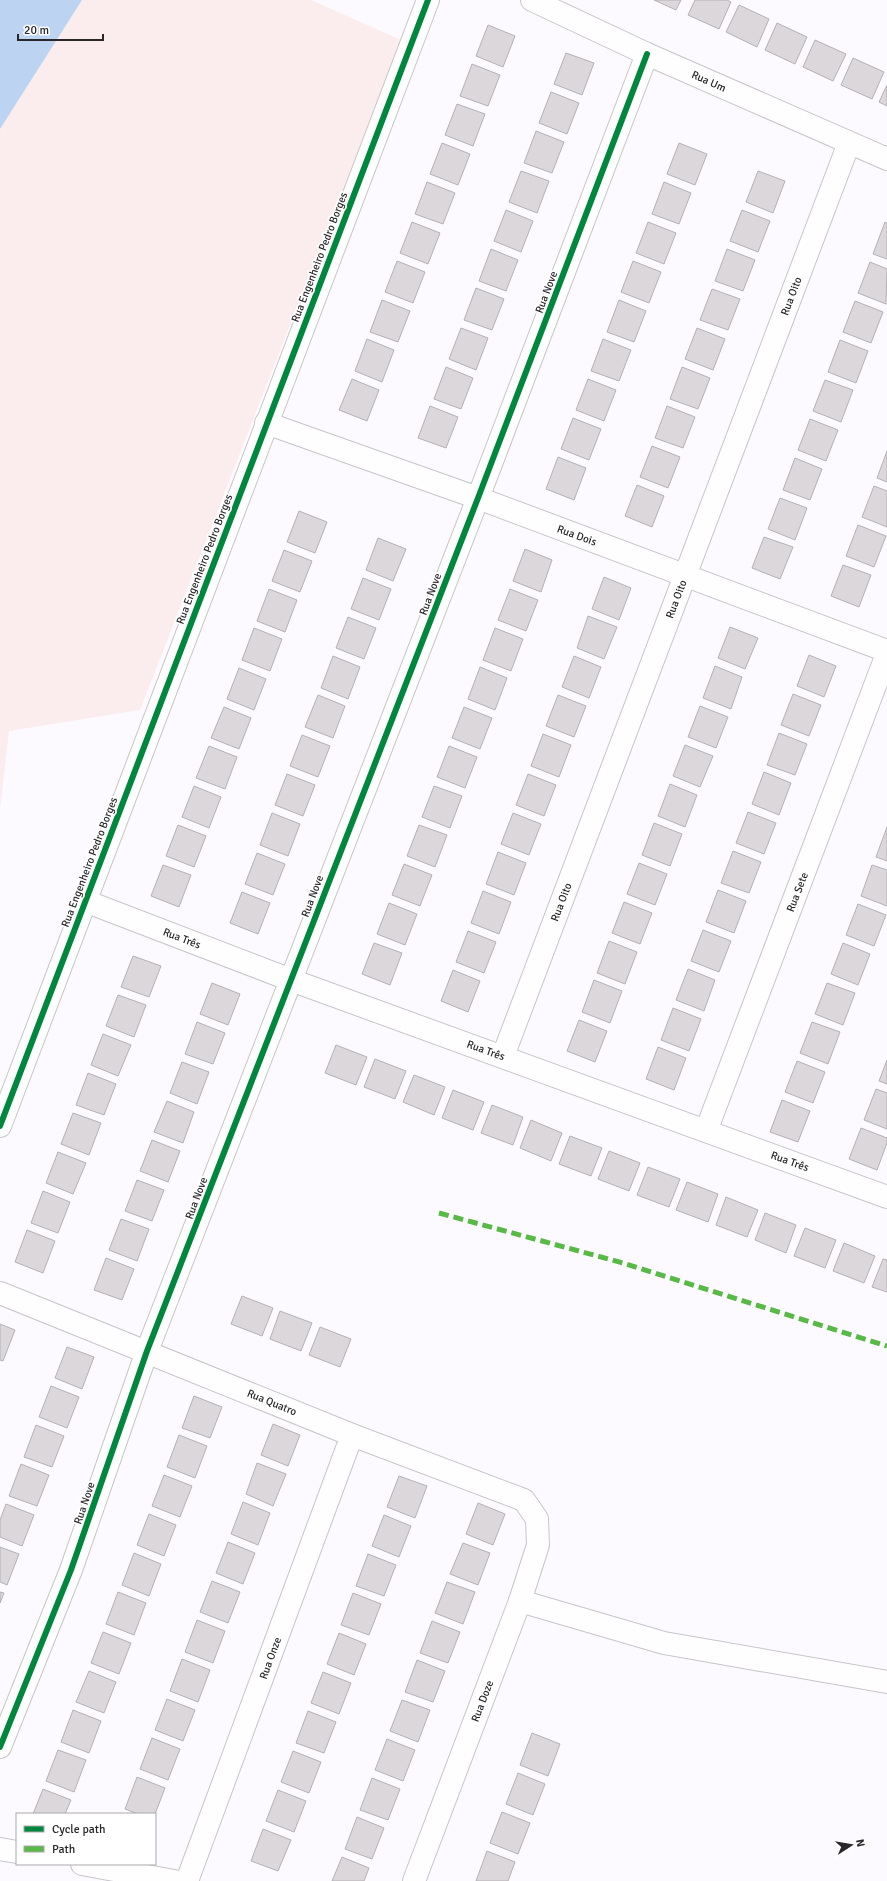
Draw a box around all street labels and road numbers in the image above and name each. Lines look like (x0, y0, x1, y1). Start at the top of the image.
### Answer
street label: Rua Um (689, 68, 728, 95)
street label: Rua Engenheiro Pedro Borges (289, 190, 350, 324)
street label: Rua Nove (533, 269, 560, 315)
street label: Rua Oito (778, 275, 805, 317)
street label: Rua Engenheiro Pedro Borges (174, 492, 235, 626)
street label: Rua Dois (555, 522, 598, 549)
street label: Rua Nove (417, 571, 444, 617)
street label: Rua Oito (663, 578, 690, 620)
street label: Rua Engenheiro Pedro Borges (59, 795, 120, 929)
street label: Rua Sete (784, 871, 811, 914)
street label: Rua Nove (299, 873, 326, 919)
street label: Rua Oito (548, 881, 575, 923)
street label: Rua Três (161, 925, 203, 952)
street label: Rua Três (465, 1038, 507, 1063)
street label: Rua Três (769, 1149, 811, 1174)
street label: Rua Nove (183, 1175, 210, 1221)
street label: Rua Quatro (245, 1387, 299, 1418)
street label: Rua Nove (71, 1480, 98, 1526)
street label: Rua Onze (257, 1635, 284, 1681)
street label: Rua Doze (469, 1679, 496, 1724)

